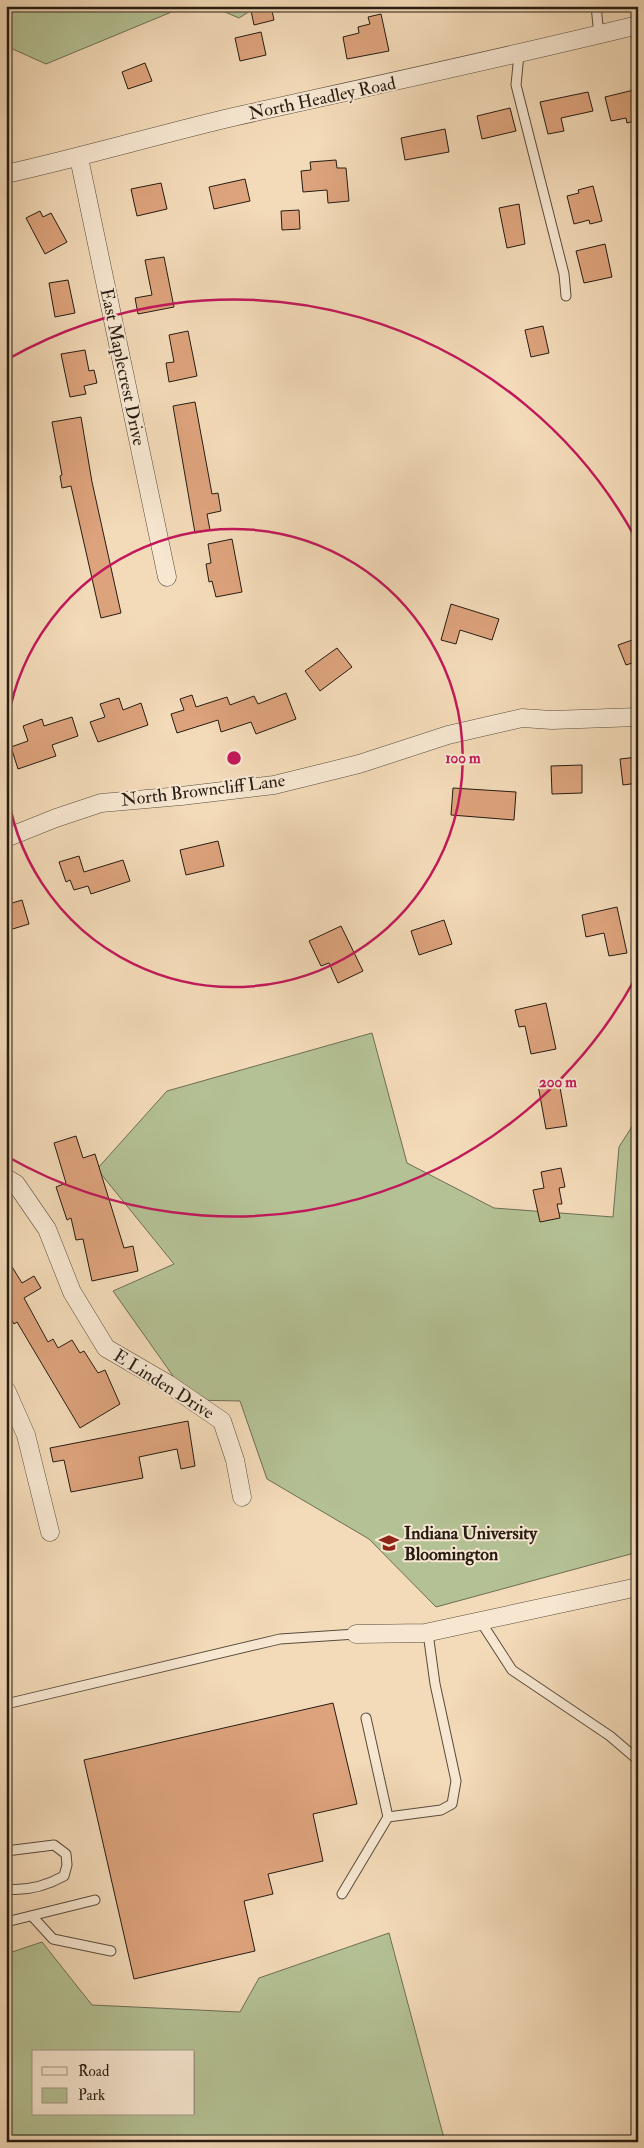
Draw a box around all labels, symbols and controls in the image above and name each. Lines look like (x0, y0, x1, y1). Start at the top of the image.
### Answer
street label: North Headley Road (246, 72, 398, 125)
street label: East Maplecrest Drive (95, 286, 151, 448)
centre of rings (225, 749, 243, 767)
text: 100 m (445, 749, 481, 768)
street label: North Browncliff Lane (120, 769, 287, 812)
text: 200 m (539, 1073, 577, 1092)
street label: E Linden Drive (109, 1344, 219, 1425)
place label: Indiana University Bloomington (404, 1522, 538, 1566)
school or university icon: Indiana University Bloomington (378, 1532, 400, 1554)
legend (32, 2050, 195, 2116)
text: Road (78, 2062, 110, 2081)
text: Park (78, 2086, 105, 2105)

